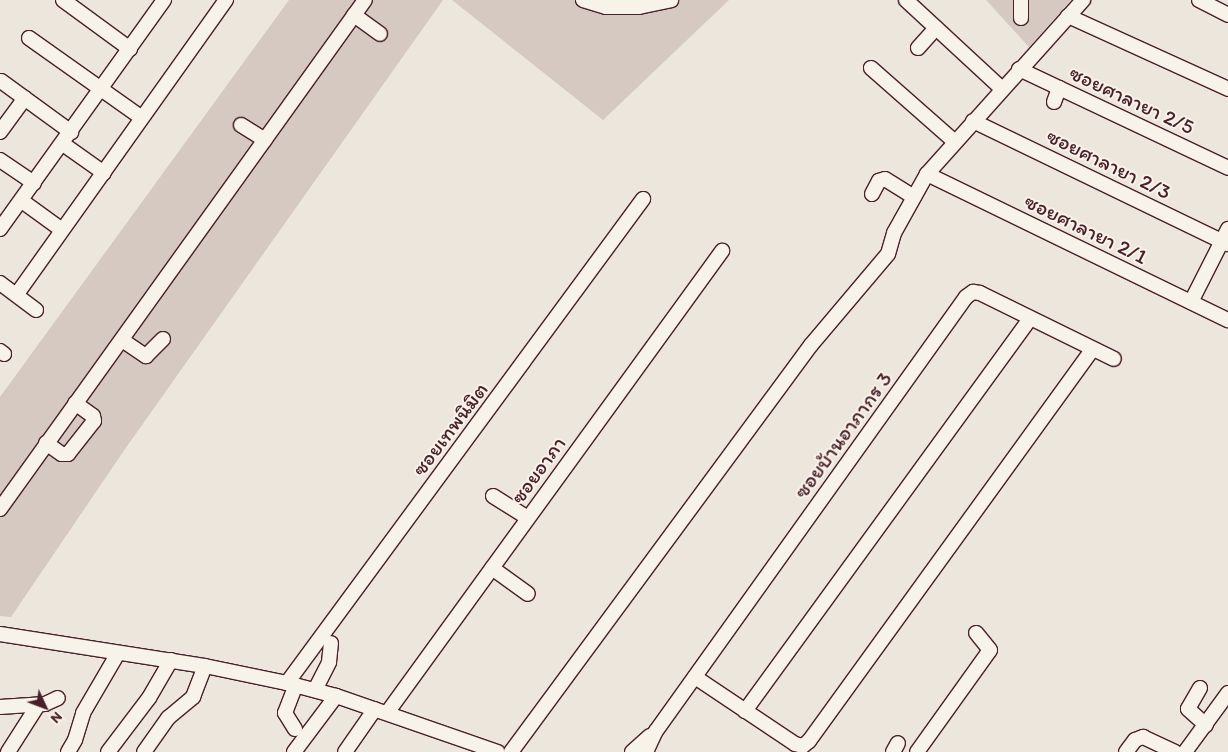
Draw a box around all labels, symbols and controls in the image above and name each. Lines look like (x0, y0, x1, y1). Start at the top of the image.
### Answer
street label: ซอยศาลายา 2/5 (1066, 60, 1198, 140)
street label: ซอยศาลายา 2/3 (1043, 123, 1175, 205)
street label: ซอยศาลายา 2/1 (1021, 188, 1151, 270)
street label: ซอยบ้านอาภากร 3 (789, 367, 897, 503)
street label: ซอยเทพนิมิต (407, 377, 493, 481)
street label: ซอยอาภา (505, 431, 571, 509)
north arrow (20, 682, 70, 732)
text: N (47, 708, 66, 727)

